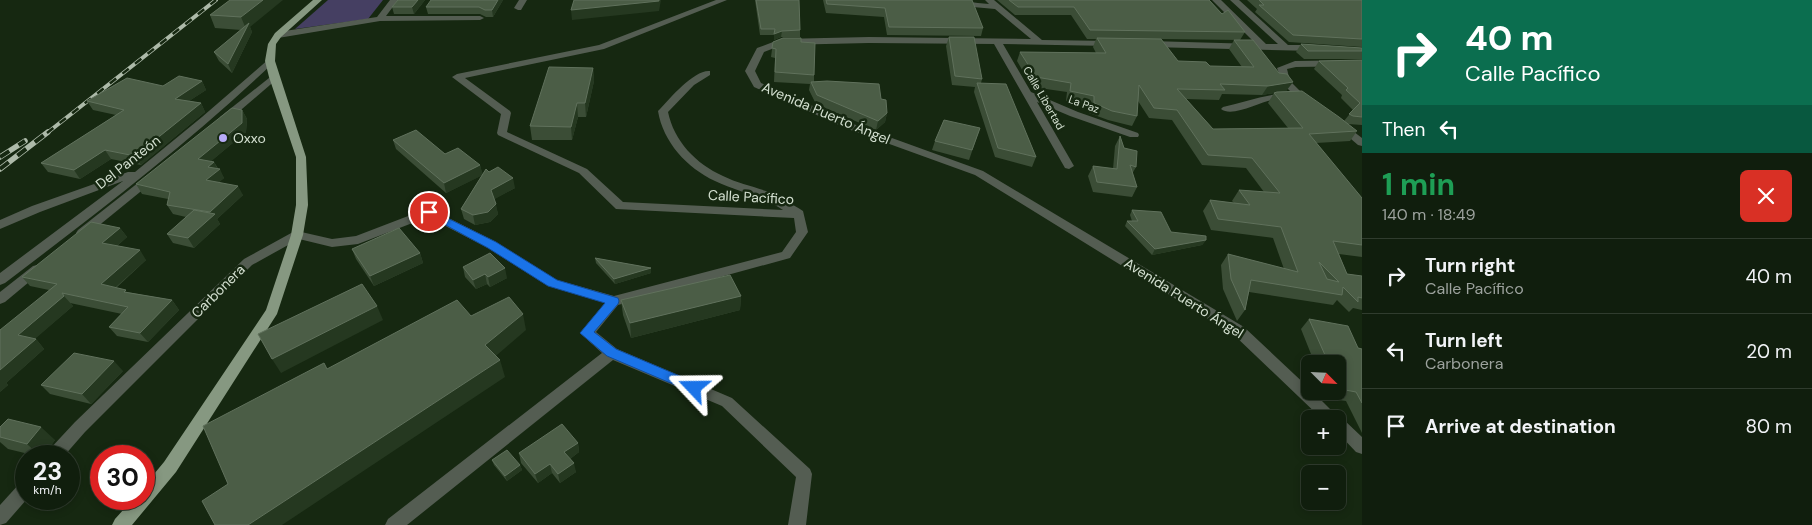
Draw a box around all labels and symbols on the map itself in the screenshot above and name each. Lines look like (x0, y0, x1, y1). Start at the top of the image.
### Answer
street label: Calle Libertad (1020, 64, 1068, 132)
street label: Avenida Puerto Ángel (759, 78, 893, 148)
street label: La Paz (1067, 92, 1101, 116)
place label: Oxxo (233, 129, 266, 147)
street label: Del Panteón (92, 131, 164, 193)
marker: Oxxo (217, 132, 229, 144)
street label: Calle Pacífico (707, 186, 795, 208)
pin (408, 191, 450, 233)
street label: Avenida Puerto Ángel (1121, 254, 1247, 342)
street label: Carbonera (187, 260, 249, 322)
north arrow (1301, 355, 1346, 400)
position arrow (667, 361, 719, 413)
speed limit sign: 30 (90, 445, 155, 510)

